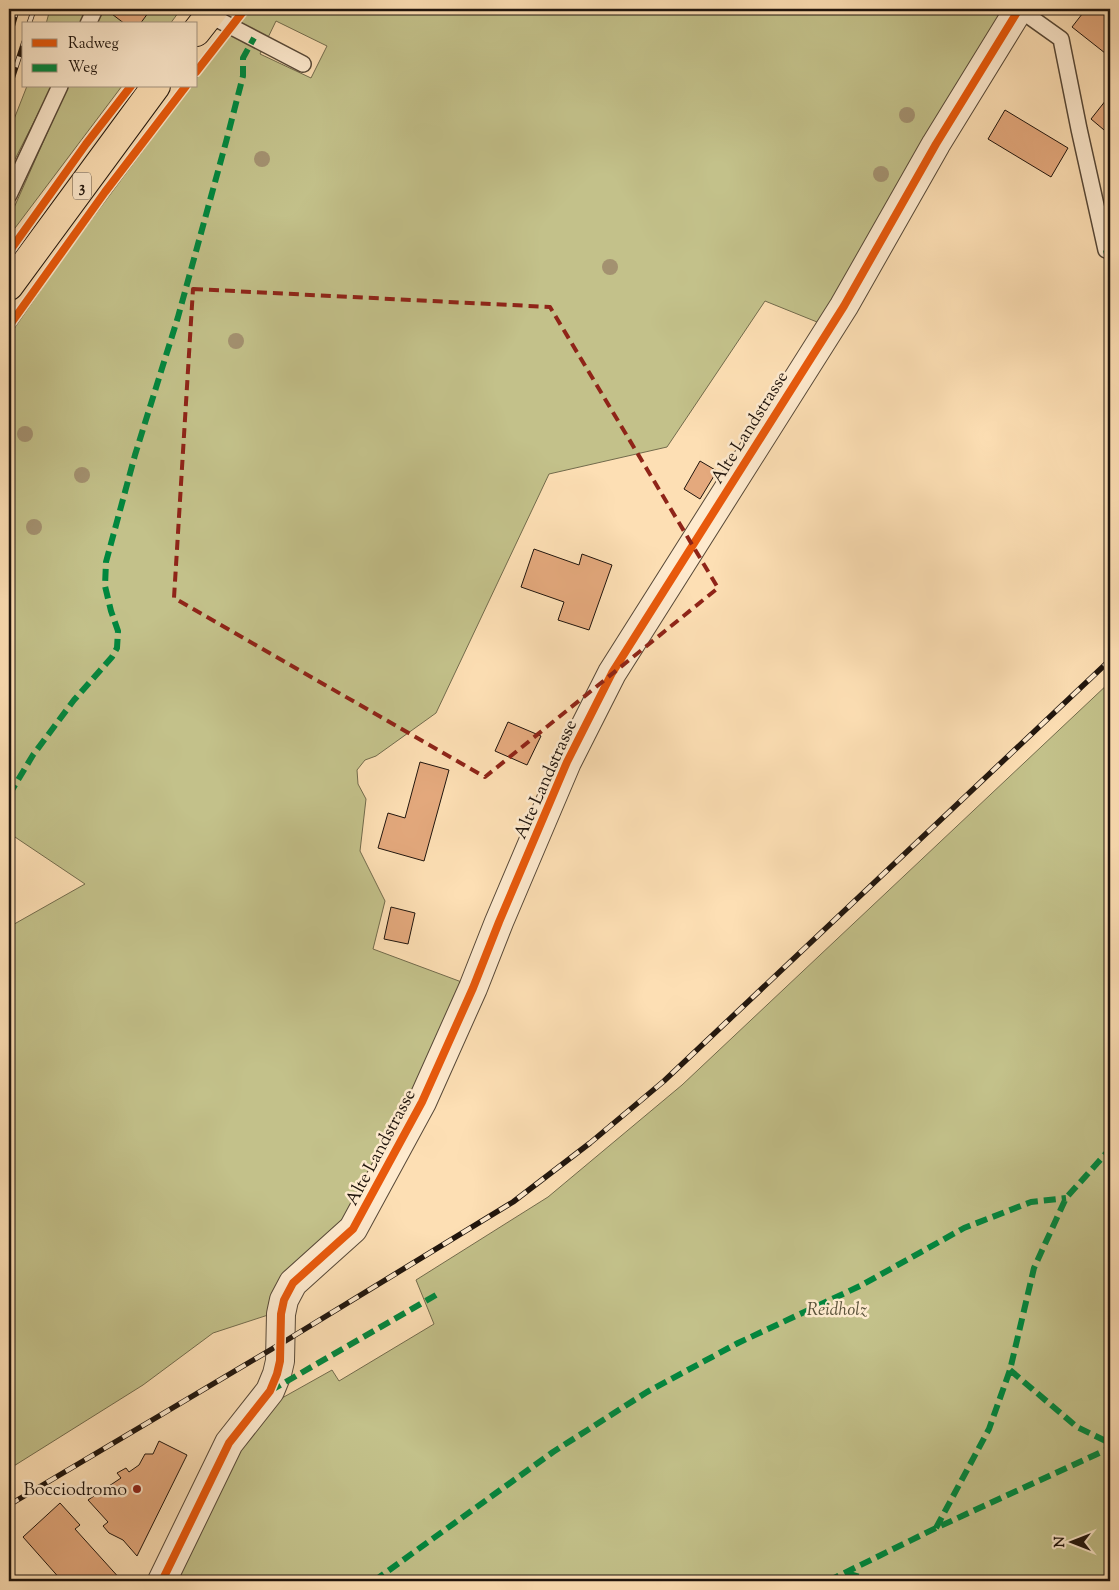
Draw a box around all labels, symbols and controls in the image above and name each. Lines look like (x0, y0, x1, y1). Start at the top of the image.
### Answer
legend (22, 22, 198, 88)
text: Radweg (68, 34, 119, 55)
text: Weg (68, 58, 98, 79)
road number: 3 (73, 172, 91, 200)
street label: Alte Landstrasse (706, 367, 796, 489)
street label: Alte Landstrasse (509, 716, 585, 844)
street label: Alte Landstrasse (340, 1085, 423, 1211)
park label: Reidholz (807, 1298, 868, 1324)
place label: Bocciodromo (24, 1478, 127, 1504)
marker: Bocciodromo (131, 1483, 143, 1495)
north arrow (1046, 1518, 1096, 1568)
text: N (1051, 1536, 1071, 1548)

